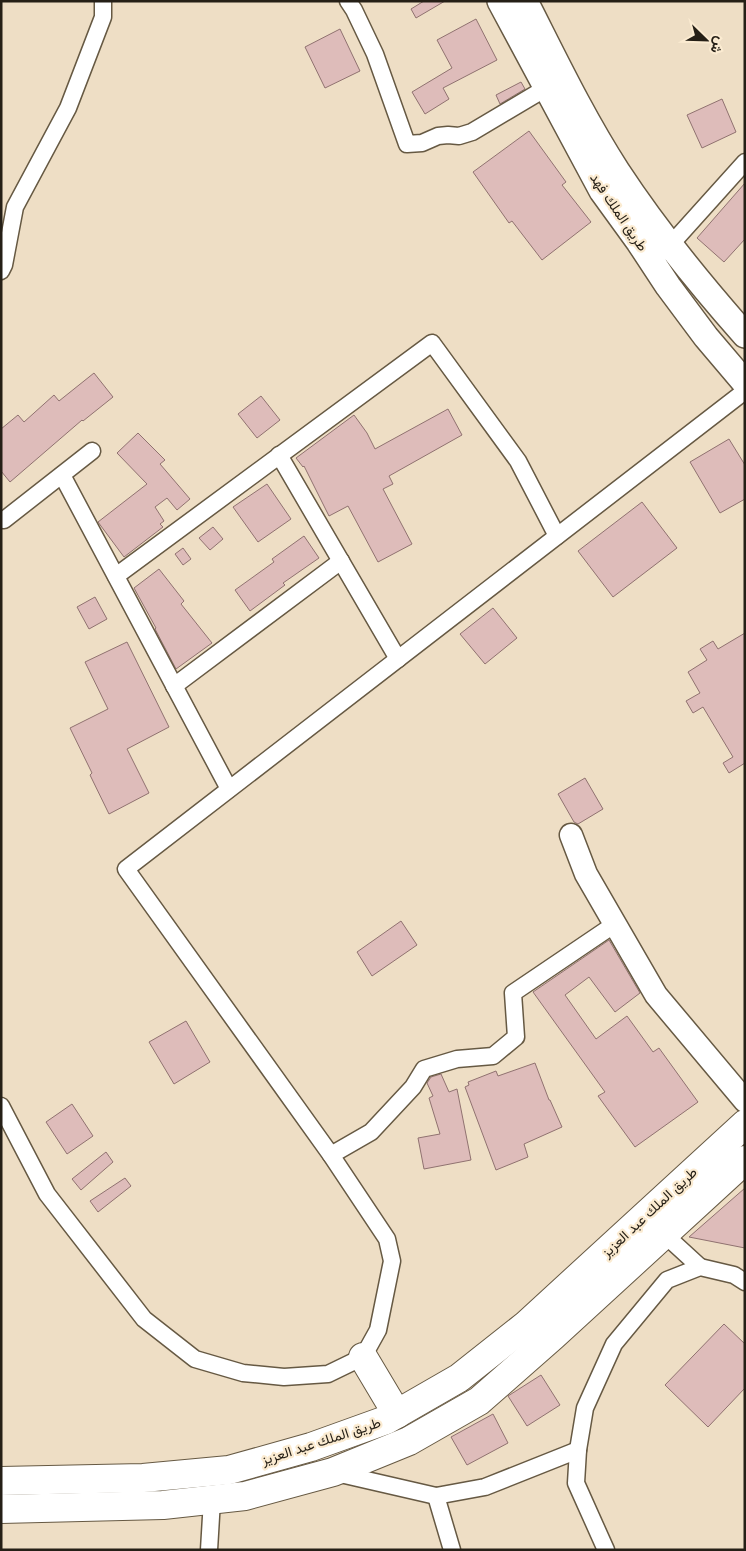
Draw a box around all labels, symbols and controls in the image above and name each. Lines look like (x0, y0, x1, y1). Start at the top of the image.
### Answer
north arrow (681, 15, 731, 65)
text: ش (706, 34, 729, 56)
street label: طريق الملك فهد (586, 170, 651, 255)
street label: طريق الملك عبد العزيز (597, 1164, 701, 1262)
street label: طريق الملك عبد العزيز (258, 1414, 383, 1469)

